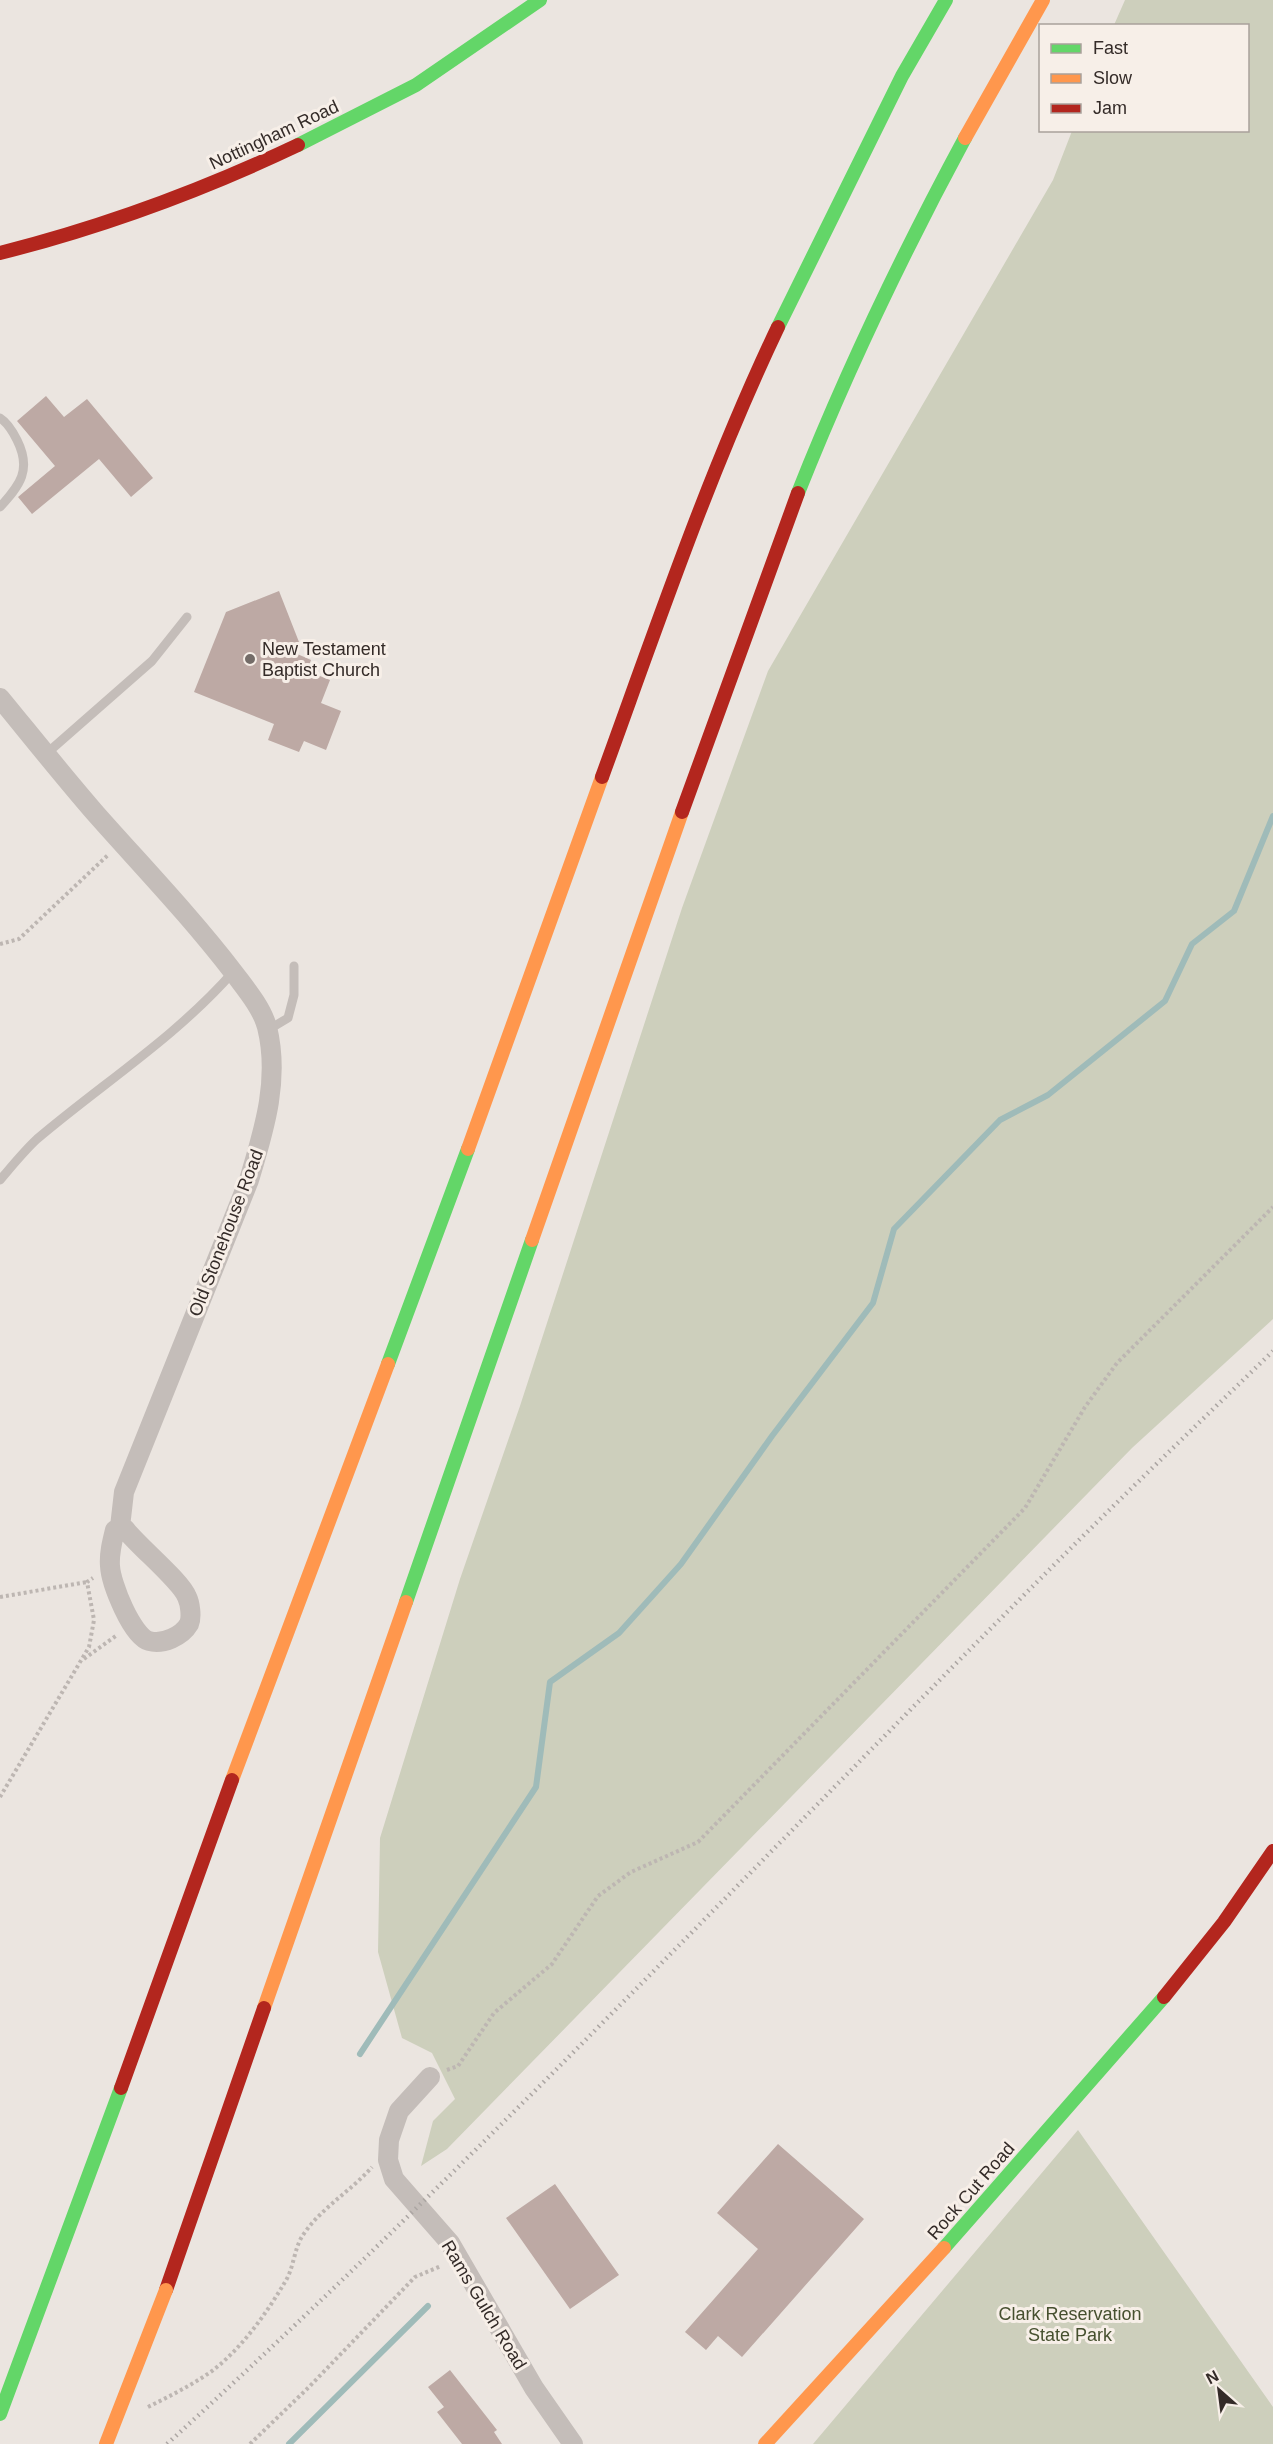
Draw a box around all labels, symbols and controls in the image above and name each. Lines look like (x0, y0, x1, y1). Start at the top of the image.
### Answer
legend (1039, 24, 1249, 132)
text: Fast (1093, 38, 1128, 58)
text: Slow (1093, 68, 1133, 88)
street label: Nottingham Road (206, 96, 342, 174)
text: Jam (1093, 98, 1127, 118)
place label: New Testament Baptist Church (262, 639, 386, 680)
marker: New Testament Baptist Church (243, 652, 257, 666)
street label: Old Stonehouse Road (185, 1147, 267, 1319)
street label: Rock Cut Road (923, 2138, 1019, 2244)
street label: Rams Gulch Road (438, 2237, 530, 2373)
park label: Clark Reservation State Park (998, 2304, 1142, 2345)
north arrow (1189, 2360, 1249, 2420)
text: N (1203, 2367, 1221, 2387)

